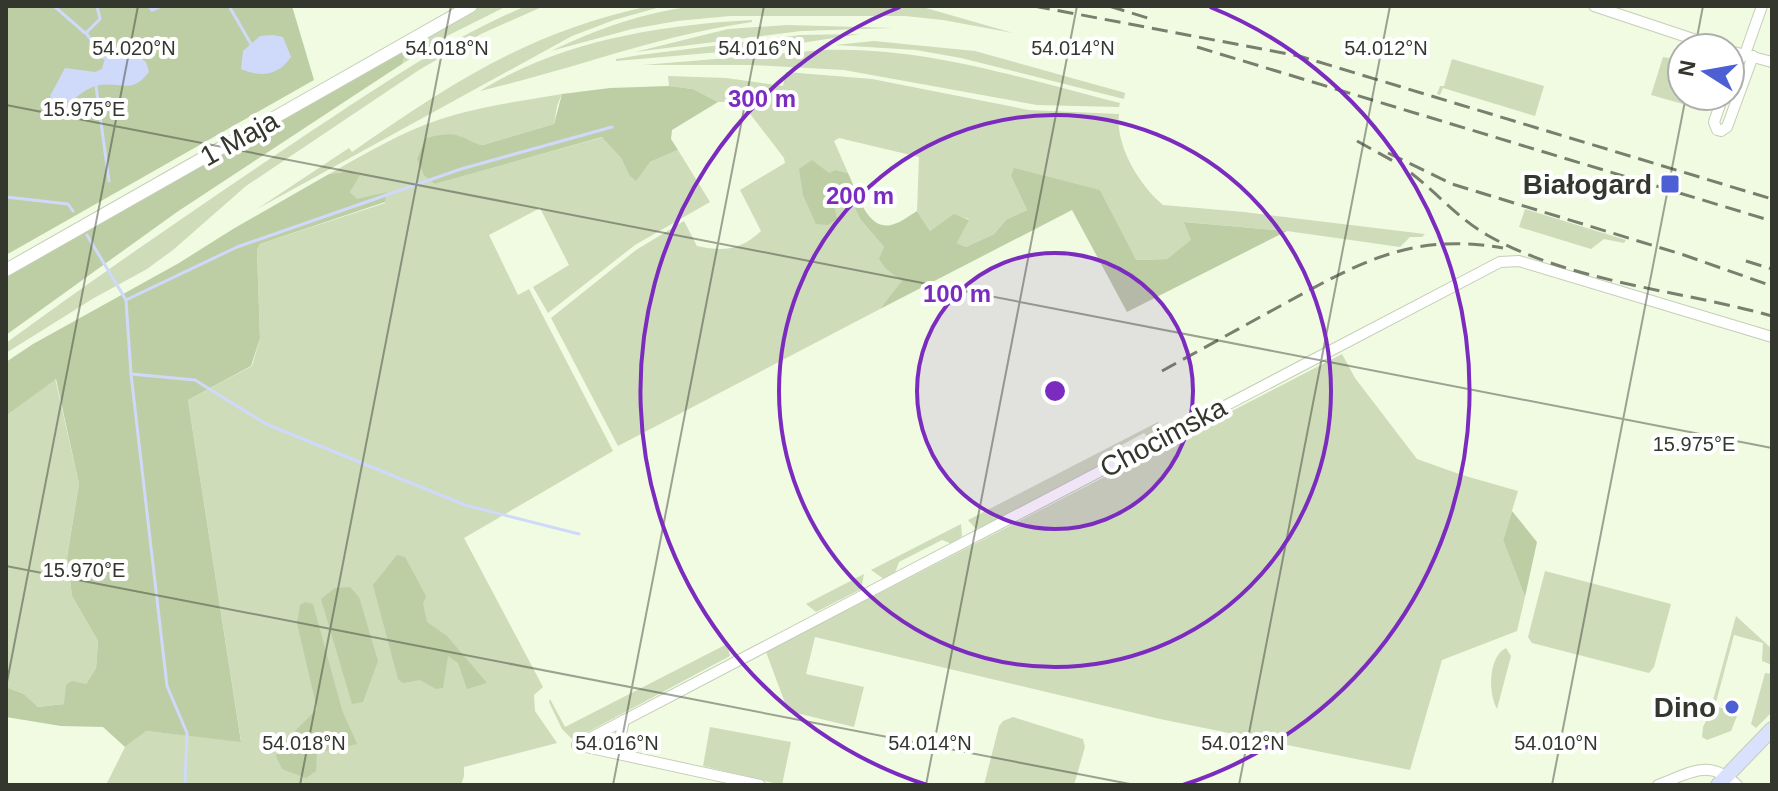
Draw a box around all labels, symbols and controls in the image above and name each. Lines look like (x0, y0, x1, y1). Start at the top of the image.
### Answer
north arrow (1666, 32, 1746, 112)
text: 54.020°N (92, 37, 176, 59)
text: 54.018°N (405, 37, 489, 59)
text: 54.016°N (718, 37, 802, 59)
text: 54.014°N (1031, 37, 1115, 59)
text: 54.012°N (1344, 37, 1428, 59)
text: N (1673, 58, 1701, 78)
text: 300 m (728, 85, 796, 112)
text: 15.975°E (43, 98, 125, 120)
street label: 1 Maja (195, 104, 284, 172)
place label: Białogard (1523, 169, 1652, 200)
marker: Białogard (1659, 173, 1681, 195)
text: 200 m (826, 182, 894, 209)
text: 100 m (923, 280, 991, 307)
centre of rings (1041, 377, 1069, 405)
street label: Chocimska (1095, 391, 1232, 484)
text: 15.975°E (1653, 433, 1735, 455)
text: 15.970°E (43, 559, 125, 581)
place label: Dino (1654, 692, 1716, 723)
marker: Dino (1723, 698, 1741, 716)
text: 54.018°N (262, 732, 346, 754)
text: 54.016°N (575, 732, 659, 754)
text: 54.014°N (888, 732, 972, 754)
text: 54.012°N (1201, 732, 1285, 754)
text: 54.010°N (1514, 732, 1598, 754)

